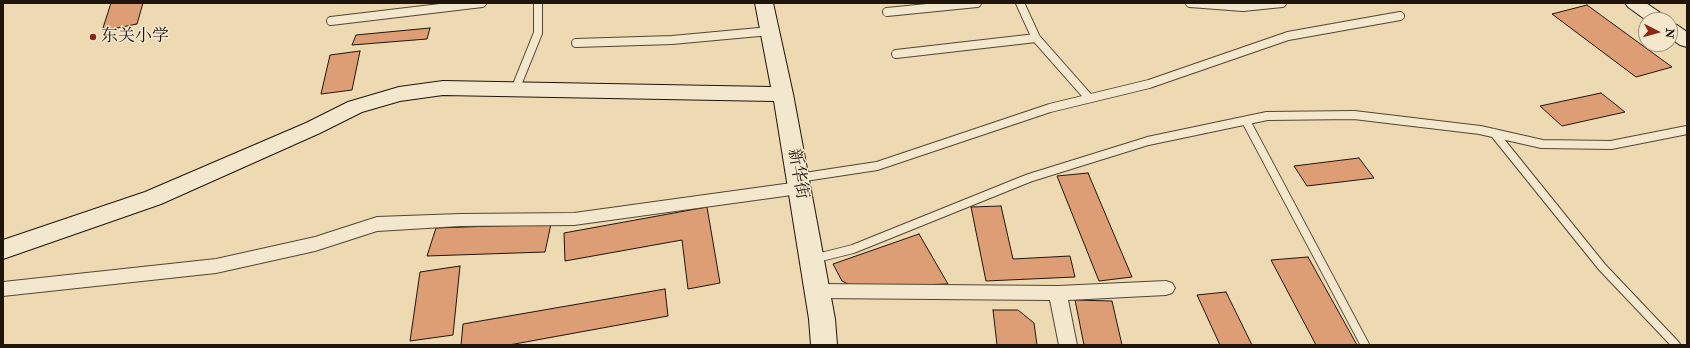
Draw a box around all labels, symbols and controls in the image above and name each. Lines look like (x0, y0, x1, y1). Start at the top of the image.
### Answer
north arrow (1638, 12, 1678, 52)
place label: 东关小学 (101, 27, 169, 47)
text: N (1662, 28, 1676, 39)
marker: 东关小学 (88, 32, 98, 42)
street label: 新华街 (783, 147, 811, 201)

